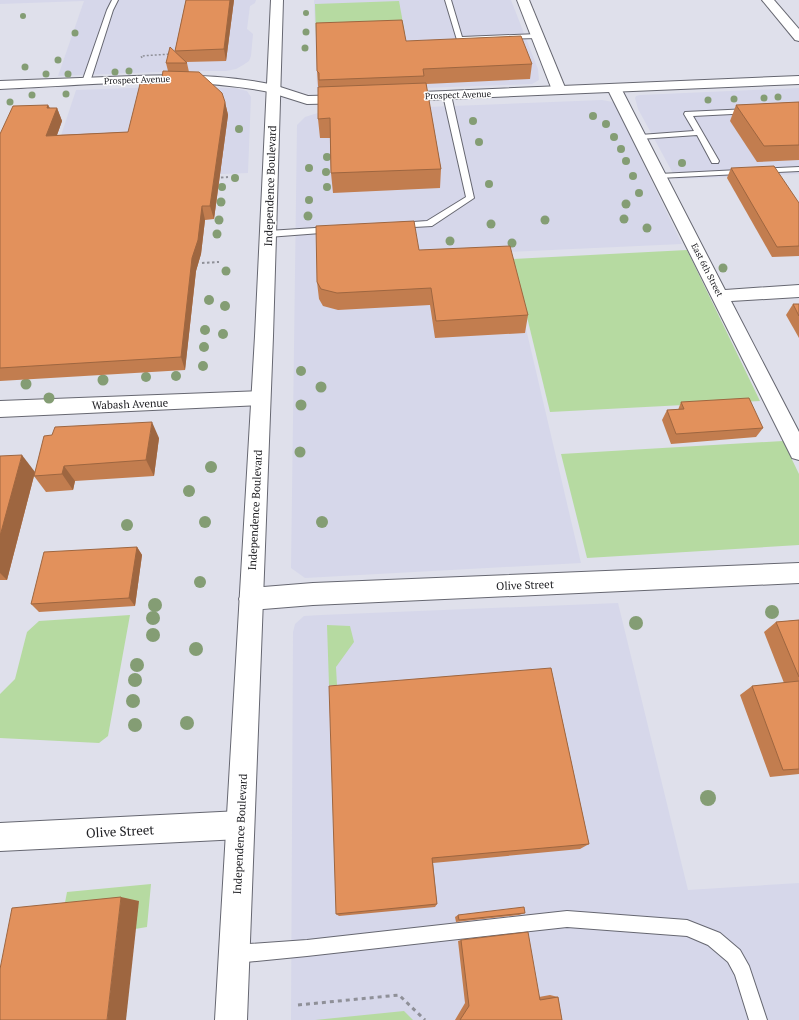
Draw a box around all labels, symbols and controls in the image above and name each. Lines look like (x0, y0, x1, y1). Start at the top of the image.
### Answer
street label: Prospect Avenue (104, 73, 171, 87)
street label: Prospect Avenue (425, 88, 492, 102)
street label: Independence Boulevard (261, 125, 279, 247)
street label: East 6th Street (688, 241, 726, 300)
street label: Wabash Avenue (92, 396, 169, 412)
street label: Independence Boulevard (245, 449, 265, 571)
street label: Olive Street (496, 577, 554, 593)
street label: Independence Boulevard (230, 773, 250, 895)
street label: Olive Street (85, 820, 155, 842)

